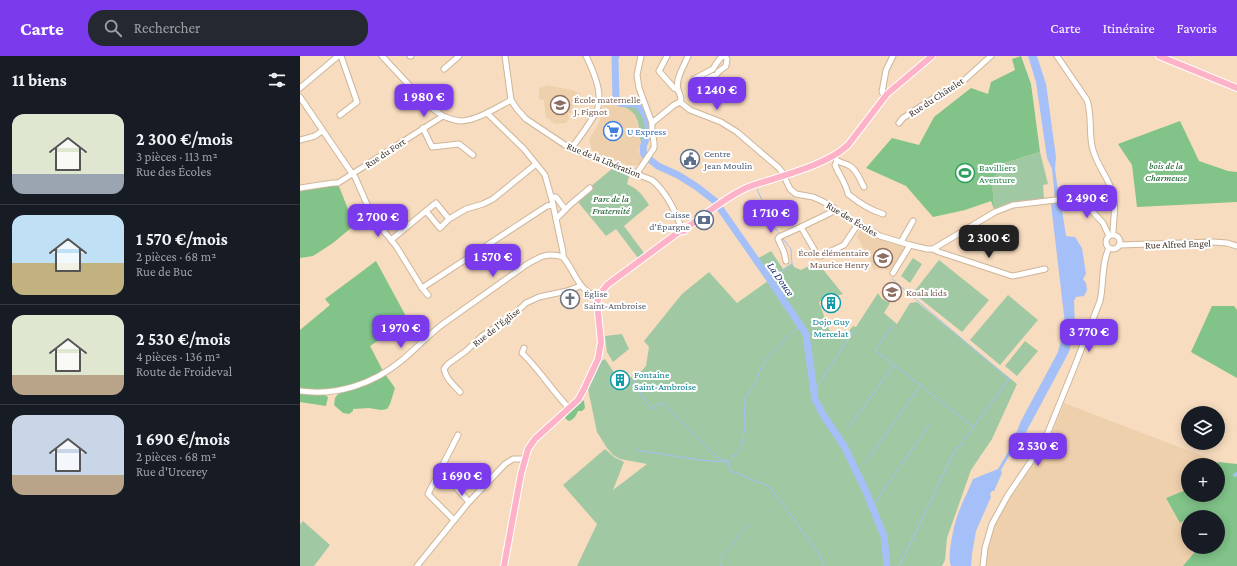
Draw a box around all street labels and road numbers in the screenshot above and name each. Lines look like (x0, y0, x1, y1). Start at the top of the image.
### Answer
street label: Rue du Châtelet (906, 75, 966, 119)
street label: Rue du Fort (363, 135, 408, 170)
street label: Rue de la Libération (565, 140, 643, 180)
street label: Rue des Écoles (824, 199, 880, 239)
street label: Rue Alfred Engel (1145, 237, 1211, 251)
street label: Rue de l'Église (470, 305, 522, 349)

